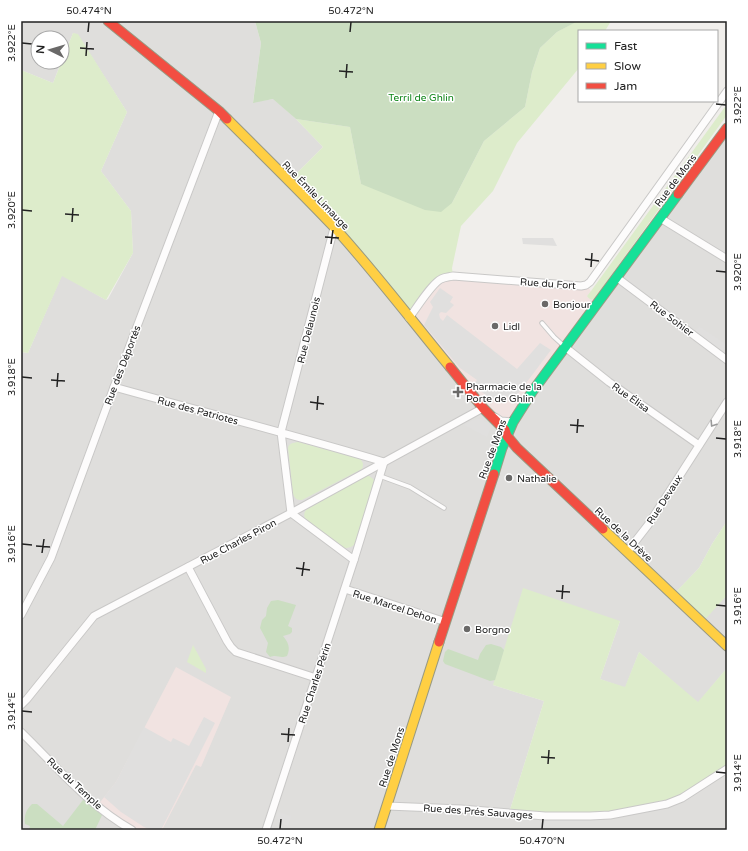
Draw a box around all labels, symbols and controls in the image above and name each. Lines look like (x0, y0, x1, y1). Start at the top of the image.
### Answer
text: 50.474°N (66, 5, 112, 17)
text: 50.472°N (328, 5, 374, 17)
text: 3.922°E (6, 24, 18, 62)
north arrow (30, 30, 70, 70)
legend (578, 30, 718, 102)
text: Fast (614, 39, 638, 53)
text: N (34, 44, 47, 54)
text: Slow (614, 59, 641, 73)
text: Jam (614, 79, 637, 93)
text: 3.922°E (732, 86, 744, 124)
park label: Terril de Ghlin (388, 92, 454, 104)
street label: Rue de Mons (652, 152, 700, 209)
street label: Rue Émile Limauge (279, 159, 352, 233)
text: 3.920°E (6, 191, 18, 229)
text: 3.920°E (732, 253, 744, 291)
street label: Rue du Fort (520, 276, 576, 292)
street label: Rue Delaunois (295, 296, 323, 365)
street label: Rue Sohier (647, 298, 696, 339)
marker: Bonjour (540, 299, 550, 309)
place label: Bonjour (553, 299, 591, 311)
marker: Lidl (490, 321, 500, 331)
place label: Lidl (503, 321, 520, 333)
street label: Rue des Déportés (102, 324, 144, 407)
text: 3.918°E (6, 358, 18, 396)
place label: Pharmacie de la Porte de Ghlin (466, 381, 542, 405)
street label: Rue Élisa (609, 381, 652, 415)
marker: Pharmacie de la Porte de Ghlin (453, 387, 463, 397)
street label: Rue des Patriotes (156, 394, 240, 428)
street label: Rue de Mons (477, 418, 509, 481)
one-way arrow (710, 420, 718, 427)
text: 3.918°E (732, 420, 744, 458)
marker: Nathalie (504, 473, 514, 483)
place label: Nathalie (517, 473, 557, 485)
street label: Rue Devaux (644, 473, 685, 527)
street label: Rue de la Drève (592, 505, 655, 565)
street label: Rue Charles Piron (198, 517, 279, 567)
text: 3.916°E (6, 525, 18, 563)
text: 3.916°E (732, 587, 744, 625)
street label: Rue Marcel Dehon (351, 588, 438, 626)
marker: Borgno (462, 624, 472, 634)
place label: Borgno (475, 624, 510, 636)
street label: Rue Charles Périn (296, 641, 334, 725)
text: 3.914°E (6, 692, 18, 730)
street label: Rue de Mons (377, 726, 407, 789)
text: 3.914°E (732, 754, 744, 792)
street label: Rue du Temple (44, 755, 105, 813)
street label: Rue des Prés Sauvages (423, 802, 533, 822)
text: 50.472°N (257, 835, 303, 847)
text: 50.470°N (519, 835, 565, 847)

